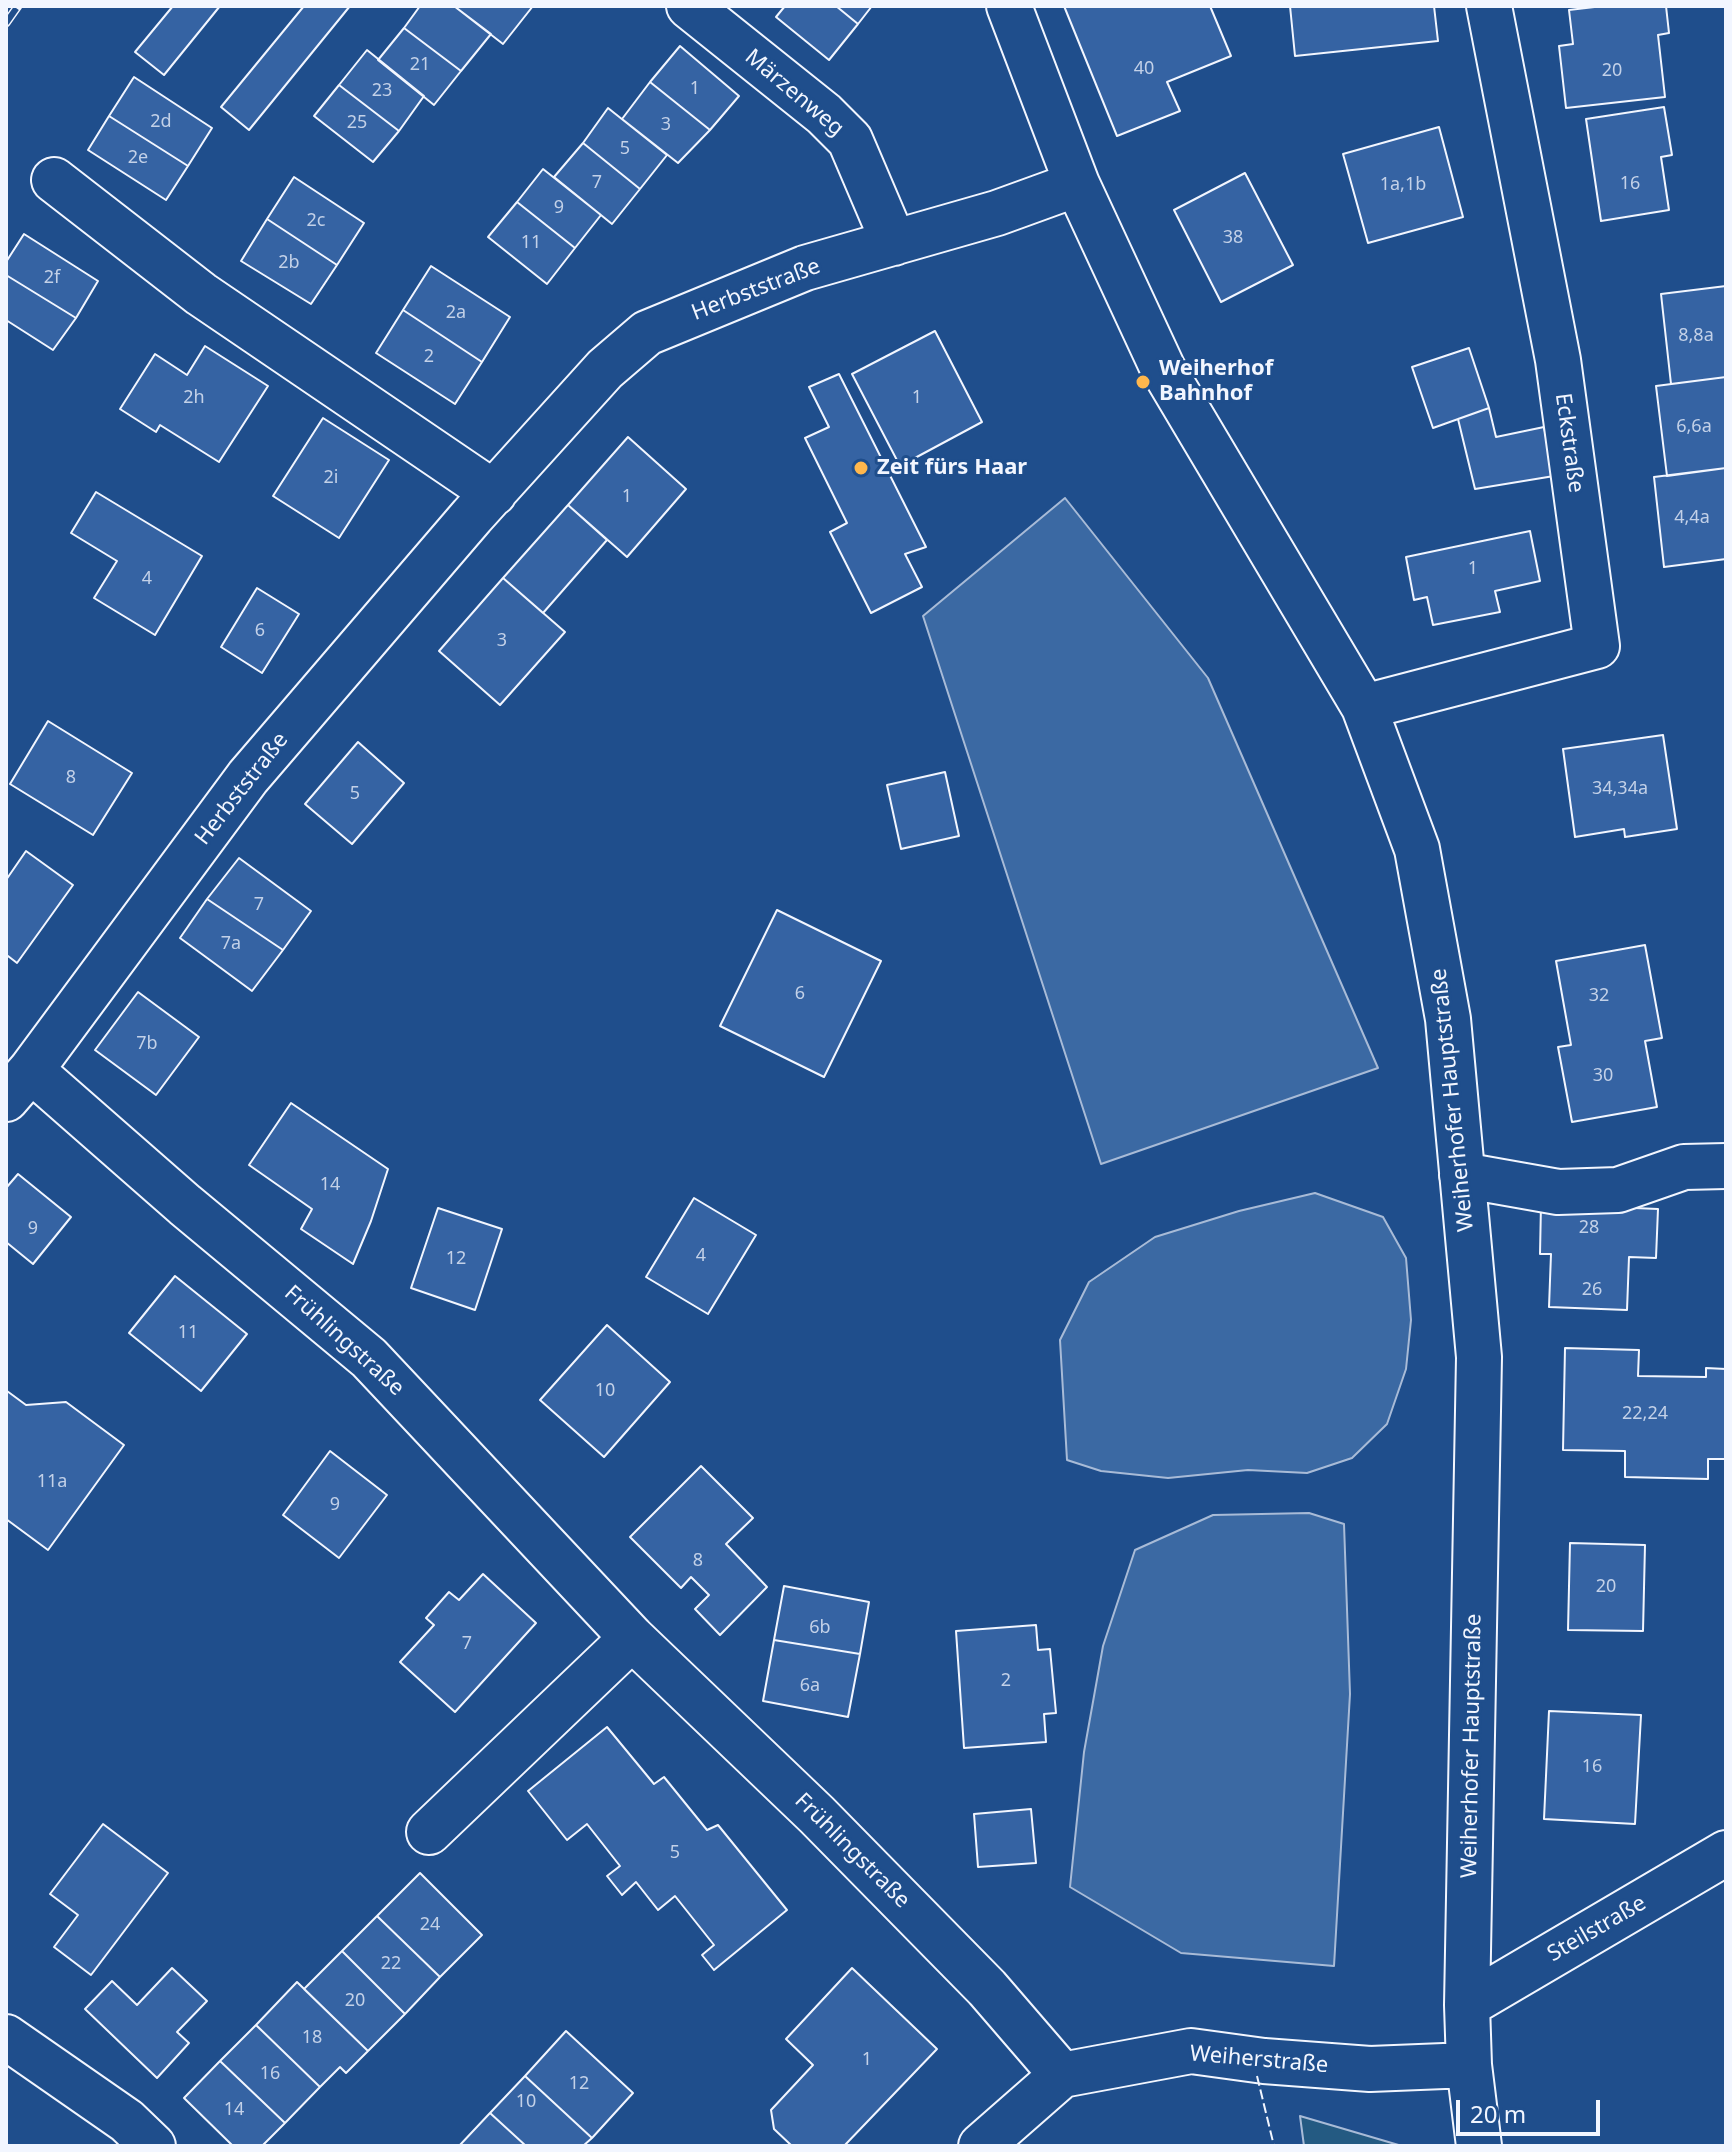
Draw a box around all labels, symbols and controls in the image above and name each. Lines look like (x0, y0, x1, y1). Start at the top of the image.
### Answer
street label: Märzenweg (739, 44, 849, 142)
house number: 21 (410, 54, 430, 76)
house number: 40 (1134, 58, 1154, 80)
house number: 20 (1602, 60, 1622, 82)
house number: 1 (690, 78, 700, 100)
house number: 23 (372, 80, 392, 102)
house number: 2d (150, 111, 172, 133)
house number: 25 (347, 112, 367, 134)
house number: 3 (661, 114, 671, 136)
house number: 5 (620, 138, 630, 160)
house number: 2e (128, 147, 148, 169)
house number: 7 (592, 172, 602, 194)
house number: 16 (1620, 173, 1640, 195)
house number: 1a,1b (1380, 174, 1426, 196)
house number: 9 (554, 197, 564, 219)
house number: 2c (307, 210, 325, 232)
house number: 38 (1223, 227, 1243, 249)
house number: 11 (521, 232, 541, 254)
house number: 2b (278, 252, 300, 274)
street label: Herbststraße (688, 253, 824, 327)
house number: 2f (44, 267, 60, 289)
house number: 2a (446, 302, 466, 324)
house number: 8,8a (1678, 325, 1714, 347)
house number: 2 (424, 346, 434, 368)
place label: Weiherhof Bahnhof (1159, 356, 1273, 408)
marker: Weiherhof Bahnhof (1134, 373, 1152, 391)
house number: 2h (183, 387, 205, 409)
house number: 1 (912, 387, 922, 409)
street label: Eckstraße (1549, 392, 1589, 494)
house number: 6,6a (1676, 416, 1712, 438)
place label: Zeit fürs Haar (877, 455, 1027, 481)
marker: Zeit fürs Haar (852, 459, 870, 477)
house number: 2i (324, 467, 338, 489)
house number: 1 (622, 486, 632, 508)
house number: 4,4a (1674, 507, 1710, 529)
house number: 1 (1468, 558, 1478, 580)
house number: 4 (142, 568, 152, 590)
house number: 6 (255, 620, 265, 642)
house number: 3 (497, 630, 507, 652)
street label: Herbststraße (190, 727, 294, 851)
house number: 8 (66, 767, 76, 789)
house number: 34,34a (1592, 778, 1648, 800)
house number: 5 (350, 783, 360, 805)
house number: 7 (254, 894, 264, 916)
house number: 7a (221, 933, 241, 955)
street label: Weiherhofer Hauptstraße (1426, 967, 1480, 1233)
house number: 6 (795, 983, 805, 1005)
house number: 32 (1589, 985, 1609, 1007)
house number: 7b (136, 1033, 158, 1055)
house number: 30 (1593, 1065, 1613, 1087)
house number: 14 (320, 1174, 340, 1196)
house number: 28 (1579, 1217, 1599, 1239)
house number: 9 (28, 1218, 38, 1240)
house number: 4 (696, 1245, 706, 1267)
house number: 12 (446, 1248, 466, 1270)
house number: 26 (1582, 1279, 1602, 1301)
street label: Frühlingstraße (279, 1280, 409, 1402)
house number: 11 (178, 1322, 198, 1344)
house number: 10 (595, 1380, 615, 1402)
house number: 22,24 (1622, 1403, 1668, 1425)
house number: 11a (37, 1471, 67, 1493)
house number: 9 (330, 1494, 340, 1516)
house number: 8 (693, 1550, 703, 1572)
house number: 20 (1596, 1576, 1616, 1598)
street label: Weiherhofer Hauptstraße (1456, 1614, 1488, 1878)
house number: 6b (809, 1617, 831, 1639)
house number: 7 (462, 1633, 472, 1655)
house number: 2 (1001, 1670, 1011, 1692)
house number: 6a (800, 1675, 820, 1697)
house number: 16 (1582, 1756, 1602, 1778)
street label: Frühlingstraße (789, 1788, 915, 1914)
house number: 5 (670, 1842, 680, 1864)
street label: Steilstraße (1543, 1890, 1651, 1968)
house number: 24 (420, 1914, 440, 1936)
house number: 22 (381, 1953, 401, 1975)
house number: 20 (345, 1990, 365, 2012)
house number: 18 (302, 2027, 322, 2049)
street label: Weiherstraße (1189, 2041, 1329, 2079)
house number: 1 (862, 2049, 872, 2071)
house number: 16 (260, 2063, 280, 2085)
house number: 12 (569, 2073, 589, 2095)
scale bar (1460, 2084, 1604, 2134)
house number: 10 (516, 2091, 536, 2113)
text: 20 m (1470, 2097, 1526, 2130)
house number: 14 (224, 2099, 244, 2121)

